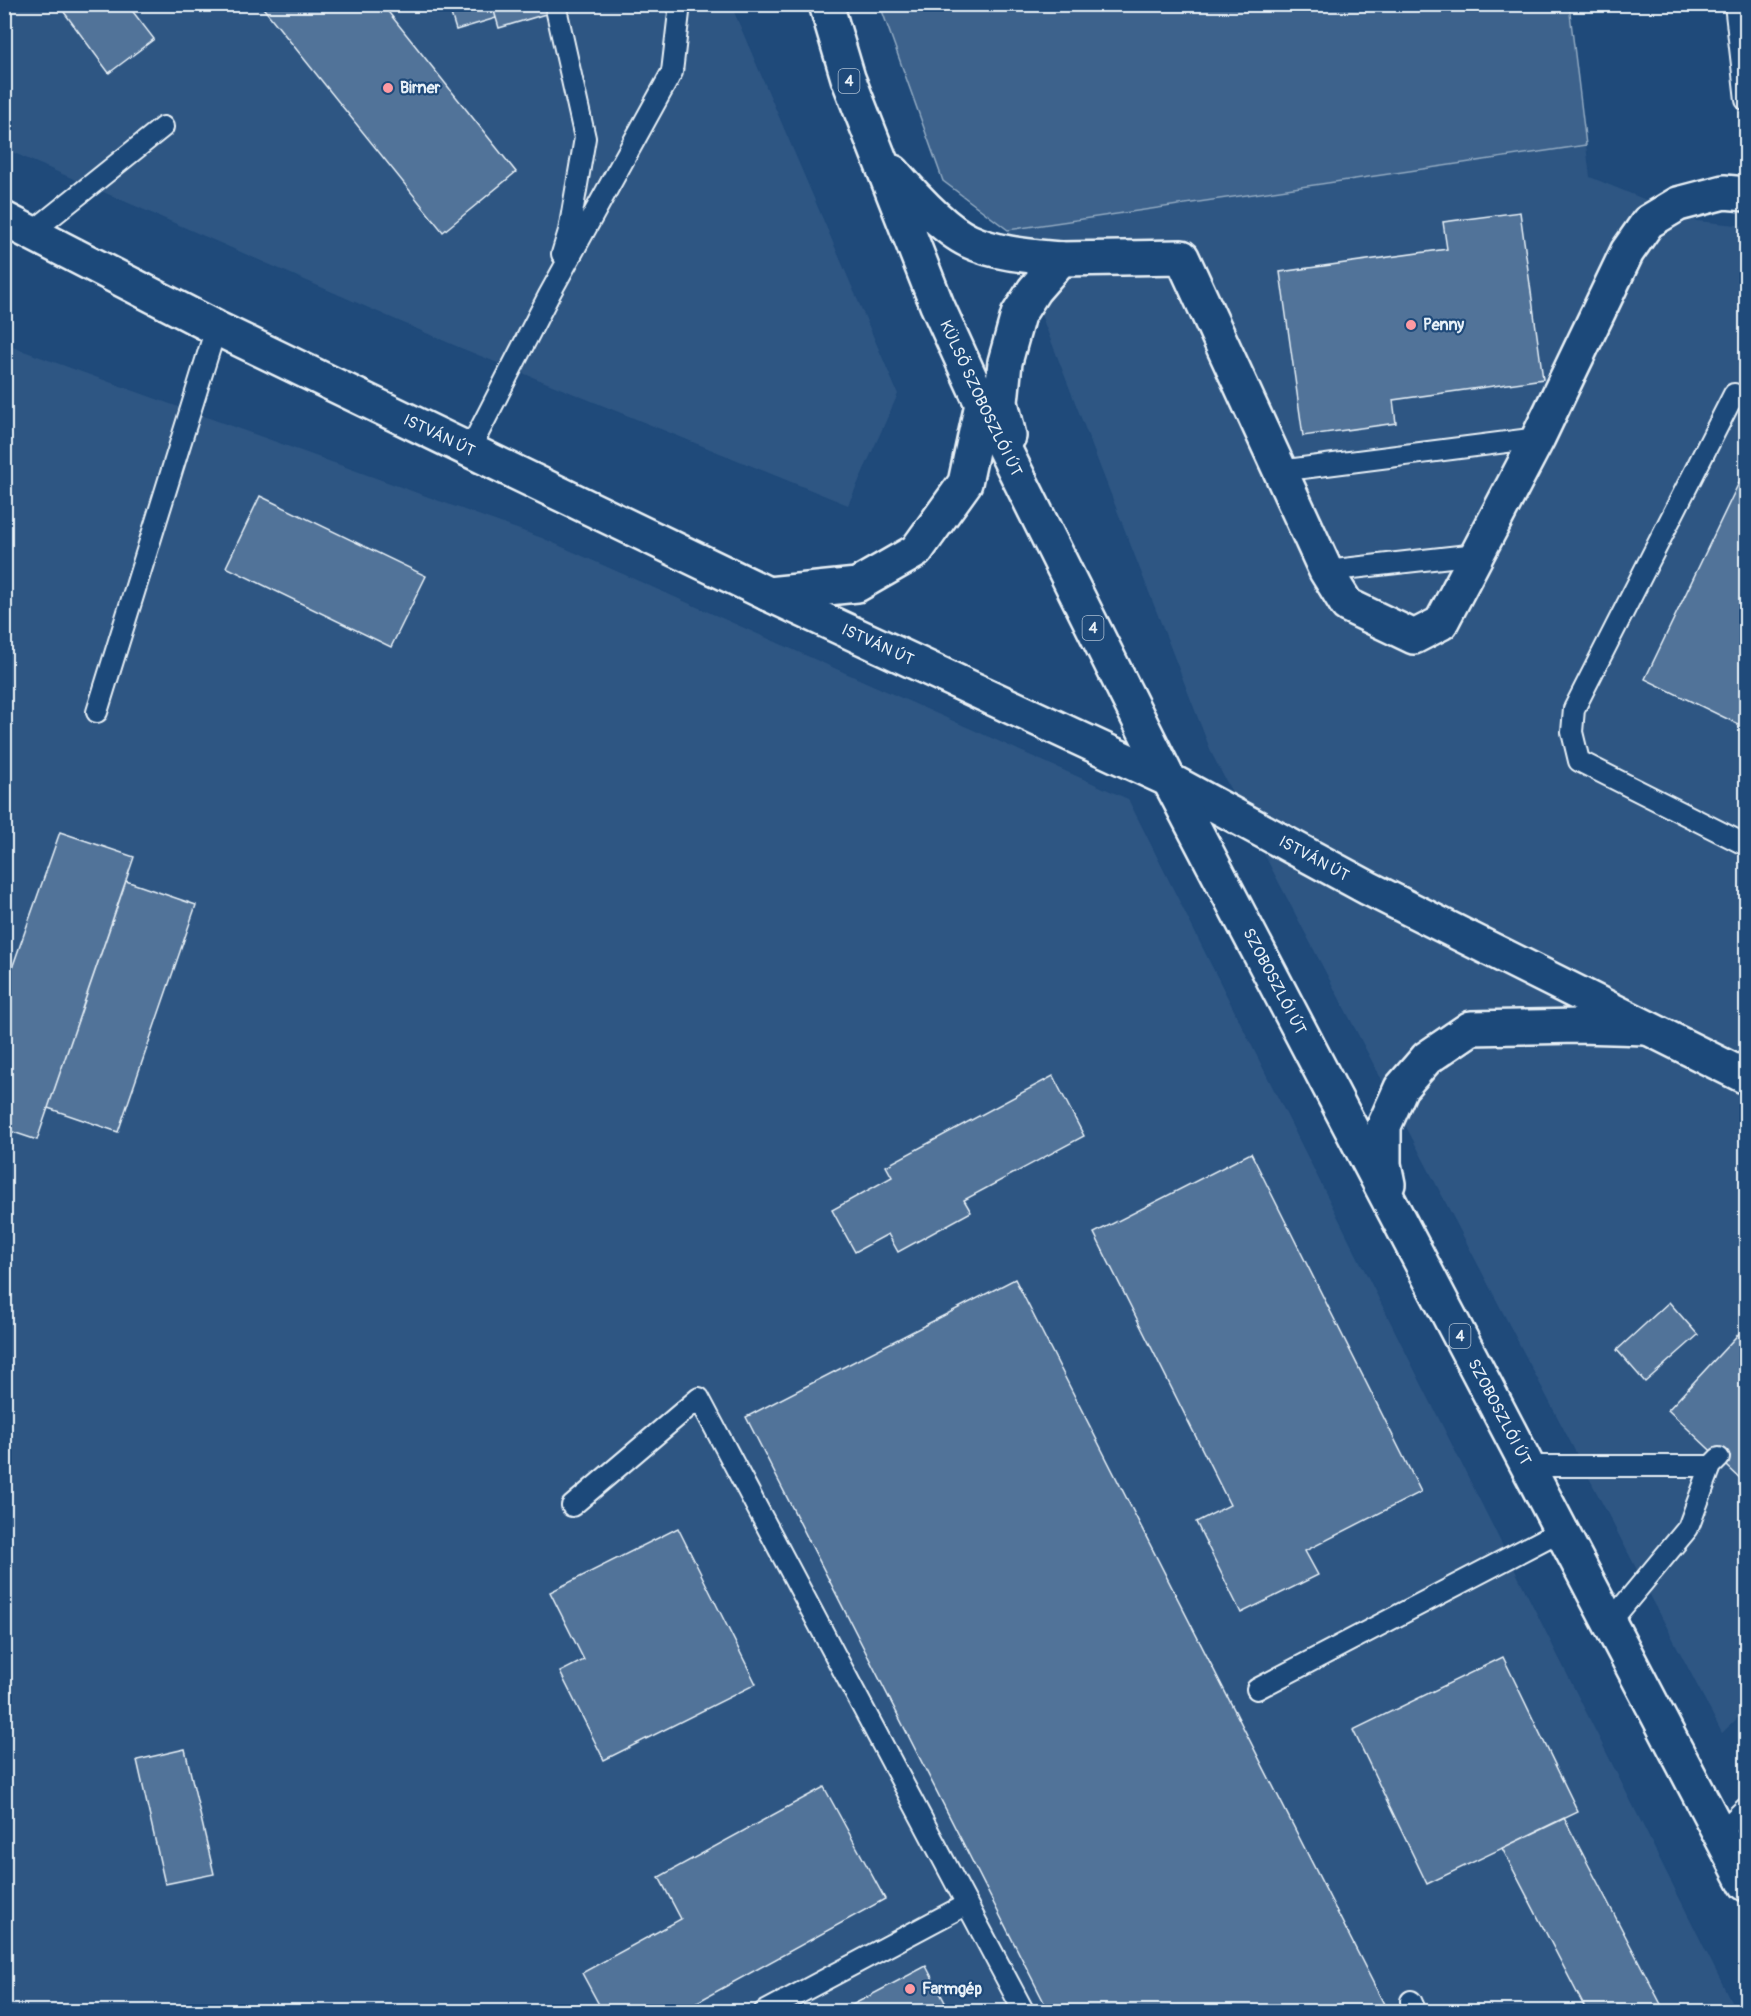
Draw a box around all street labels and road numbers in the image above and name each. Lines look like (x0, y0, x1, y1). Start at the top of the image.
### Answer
road number: 4 (838, 69, 860, 93)
street label: KÜLSŐ SZOBOSZLÓI ÚT (935, 317, 1026, 480)
street label: ISTVÁN ÚT (400, 410, 478, 461)
road number: 4 (1082, 616, 1104, 640)
street label: ISTVÁN ÚT (839, 620, 917, 670)
street label: ISTVÁN ÚT (1275, 831, 1353, 886)
street label: SZOBOSZLÓI ÚT (1238, 925, 1310, 1038)
road number: 4 (1450, 1324, 1470, 1348)
street label: SZOBOSZLÓI ÚT (1463, 1356, 1535, 1469)

